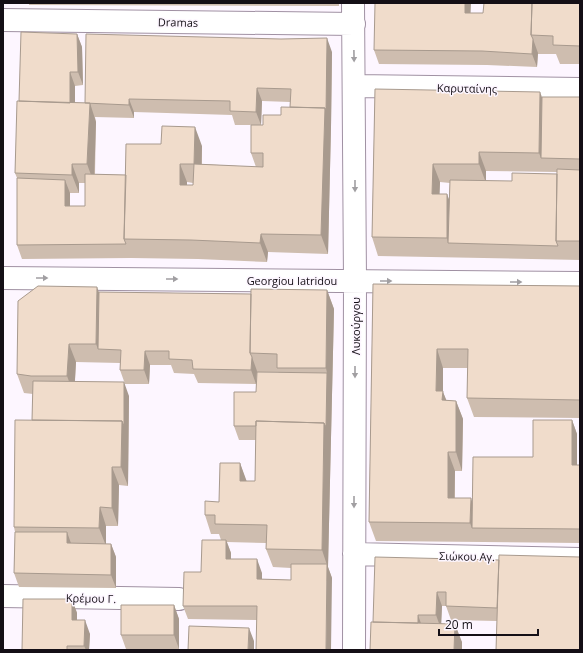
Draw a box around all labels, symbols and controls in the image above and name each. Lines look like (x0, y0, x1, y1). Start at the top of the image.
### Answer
street label: Dramas (158, 14, 198, 30)
one-way arrow (351, 50, 357, 63)
street label: Καρυταίνης (437, 80, 497, 96)
one-way arrow (352, 180, 358, 193)
street label: Georgiou Iatridou (247, 273, 337, 288)
one-way arrow (36, 275, 49, 281)
one-way arrow (166, 276, 179, 282)
one-way arrow (380, 278, 393, 284)
one-way arrow (510, 279, 523, 285)
street label: Λυκούργου (348, 297, 363, 355)
one-way arrow (352, 366, 358, 379)
one-way arrow (351, 496, 358, 508)
street label: Σιώκου Αγ. (439, 548, 495, 564)
street label: Κρέμου Γ. (66, 590, 116, 606)
scale bar (439, 611, 538, 637)
text: 20 m (445, 616, 473, 633)

